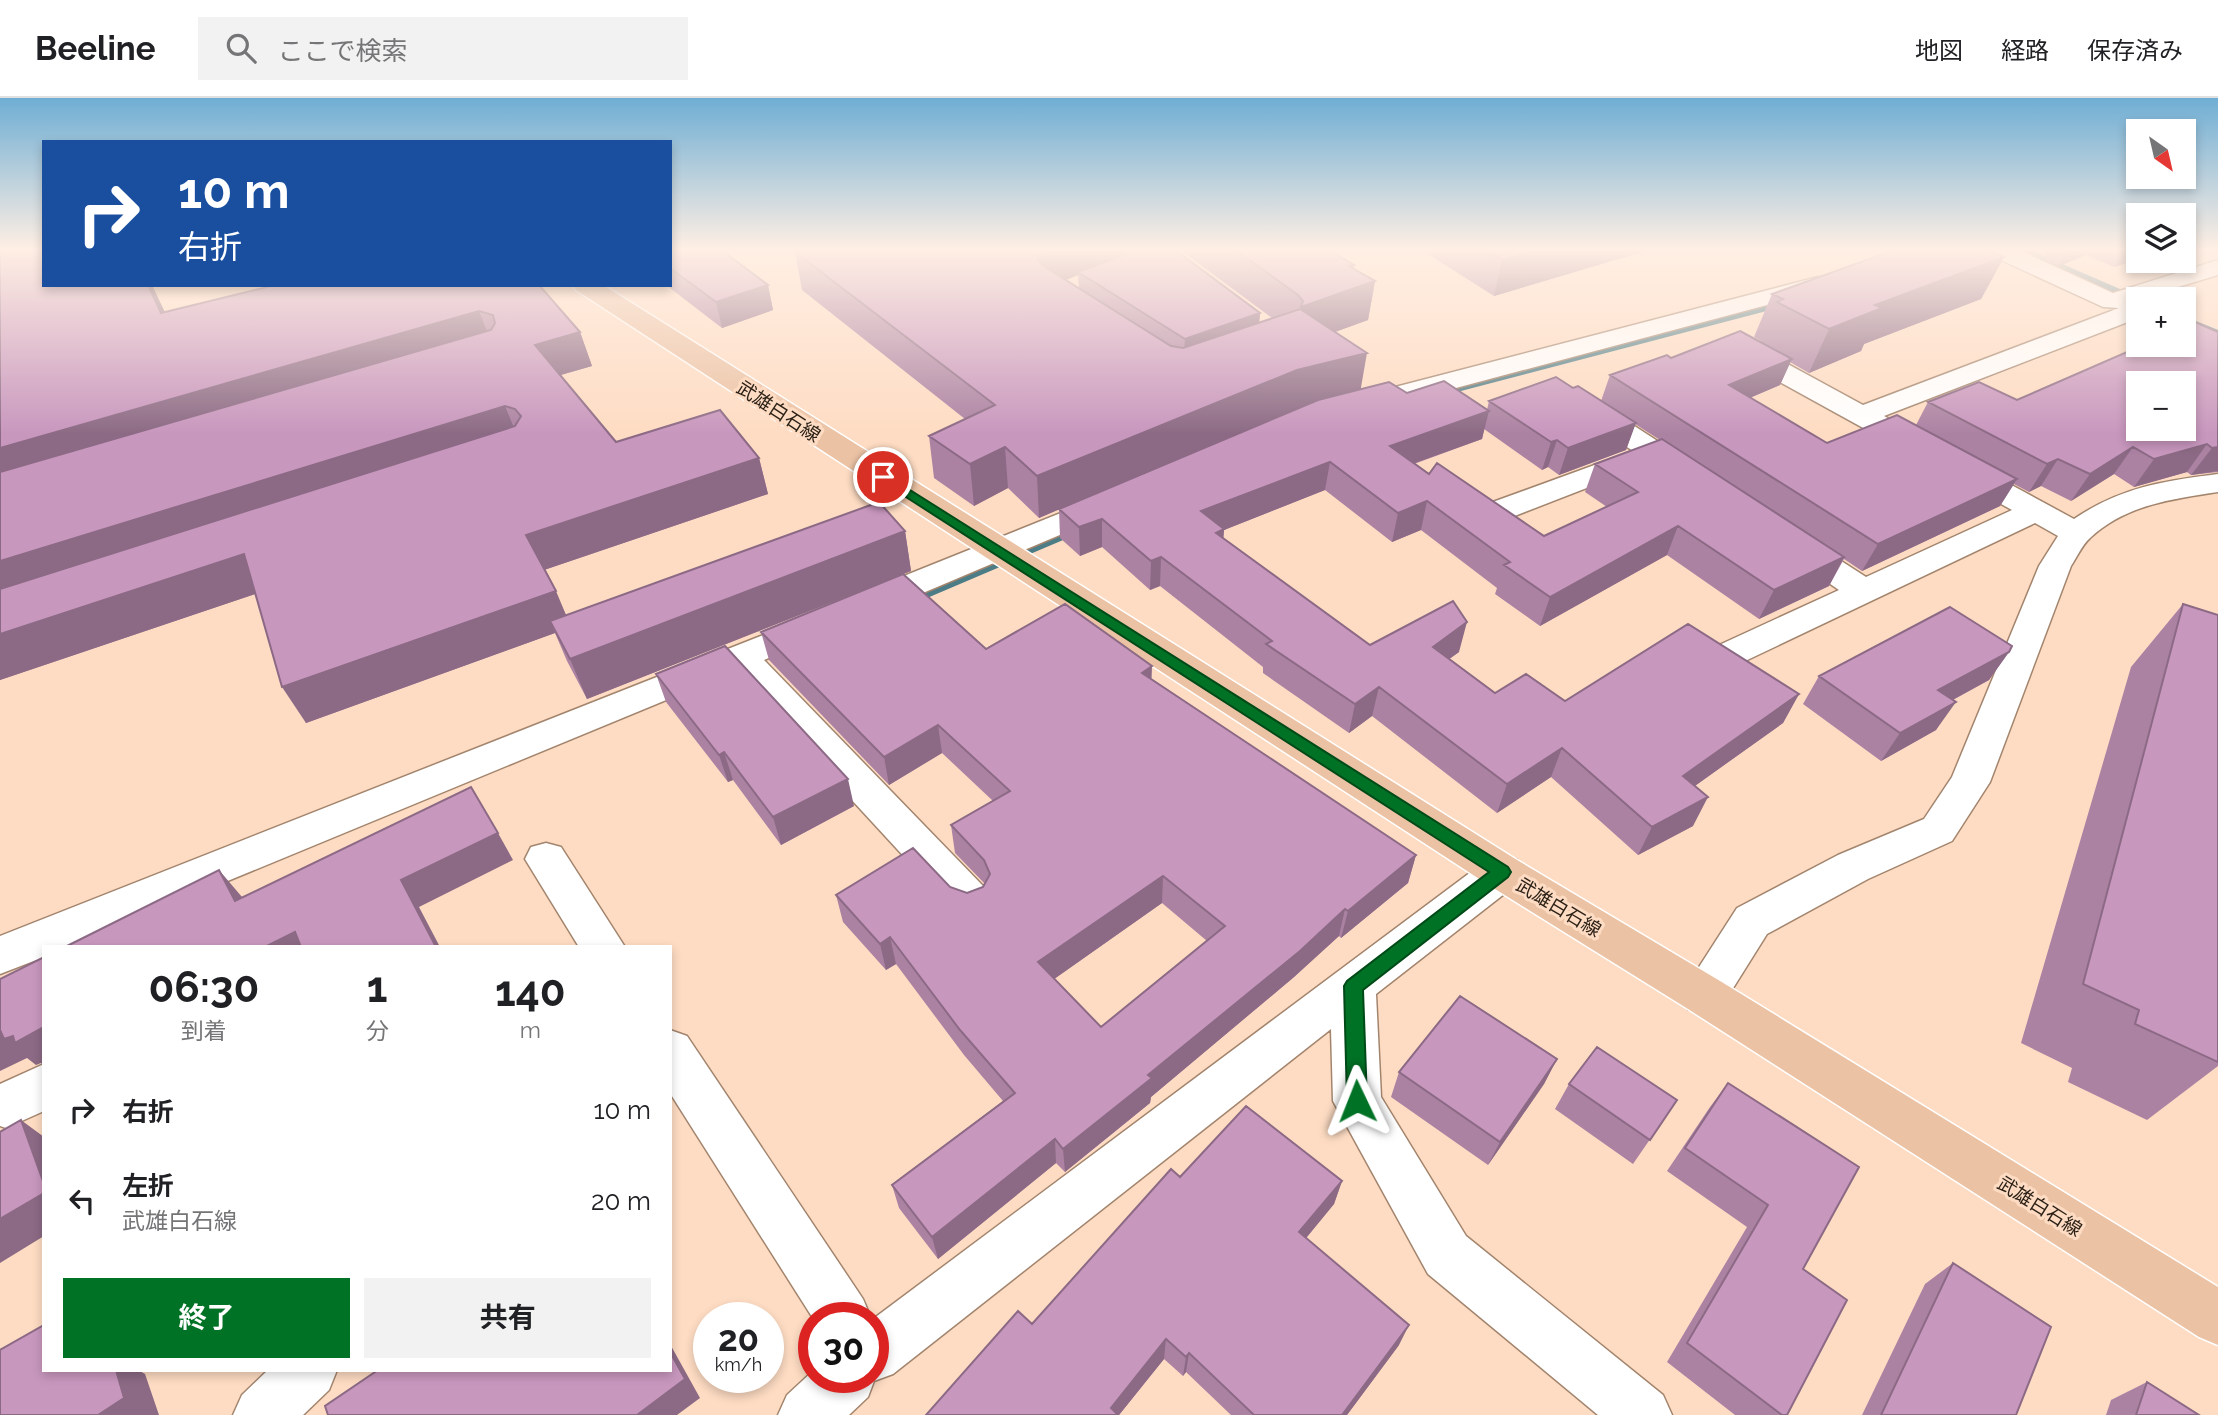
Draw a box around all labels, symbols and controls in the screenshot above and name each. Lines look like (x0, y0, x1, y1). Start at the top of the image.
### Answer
search box (198, 17, 688, 80)
text: Beeline (35, 29, 156, 68)
icon: search (222, 29, 260, 67)
text: ここで検索 (278, 36, 408, 66)
text: 地図 (1915, 36, 1963, 65)
text: 経路 (2001, 36, 2049, 65)
text: 保存済み (2087, 36, 2183, 65)
north arrow (2126, 119, 2196, 189)
map controls (2126, 119, 2196, 441)
text: 10 m (178, 162, 290, 219)
icon: right (63, 168, 154, 259)
button: layers (2126, 203, 2196, 273)
text: 右折 (178, 228, 242, 265)
button: + (2126, 287, 2196, 357)
button: − (2126, 371, 2196, 441)
street label: 武雄白石線 (733, 376, 825, 446)
pin (853, 447, 913, 507)
icon: arrive (864, 458, 902, 496)
street label: 武雄白石線 (1513, 873, 1605, 941)
text: 06:30 (148, 963, 259, 1012)
text: 1 (367, 963, 388, 1012)
text: 140 (495, 967, 566, 1016)
text: m (520, 1016, 541, 1043)
text: 到着 (181, 1017, 227, 1044)
text: 分 (366, 1017, 389, 1044)
position arrow (1320, 1064, 1394, 1138)
icon: right (63, 1091, 101, 1129)
text: 10 m (593, 1095, 651, 1125)
text: 右折 (122, 1097, 174, 1127)
text: 左折 (122, 1171, 174, 1201)
street label: 武雄白石線 (1994, 1171, 2086, 1241)
icon: left (63, 1182, 101, 1220)
text: 20 m (591, 1186, 651, 1216)
text: 武雄白石線 (122, 1207, 237, 1234)
button: 終了 (63, 1278, 350, 1358)
button: 共有 (364, 1278, 651, 1358)
speed limit sign: 30 (798, 1302, 889, 1393)
text: 20 (718, 1318, 759, 1359)
text: km/h (715, 1354, 762, 1375)

